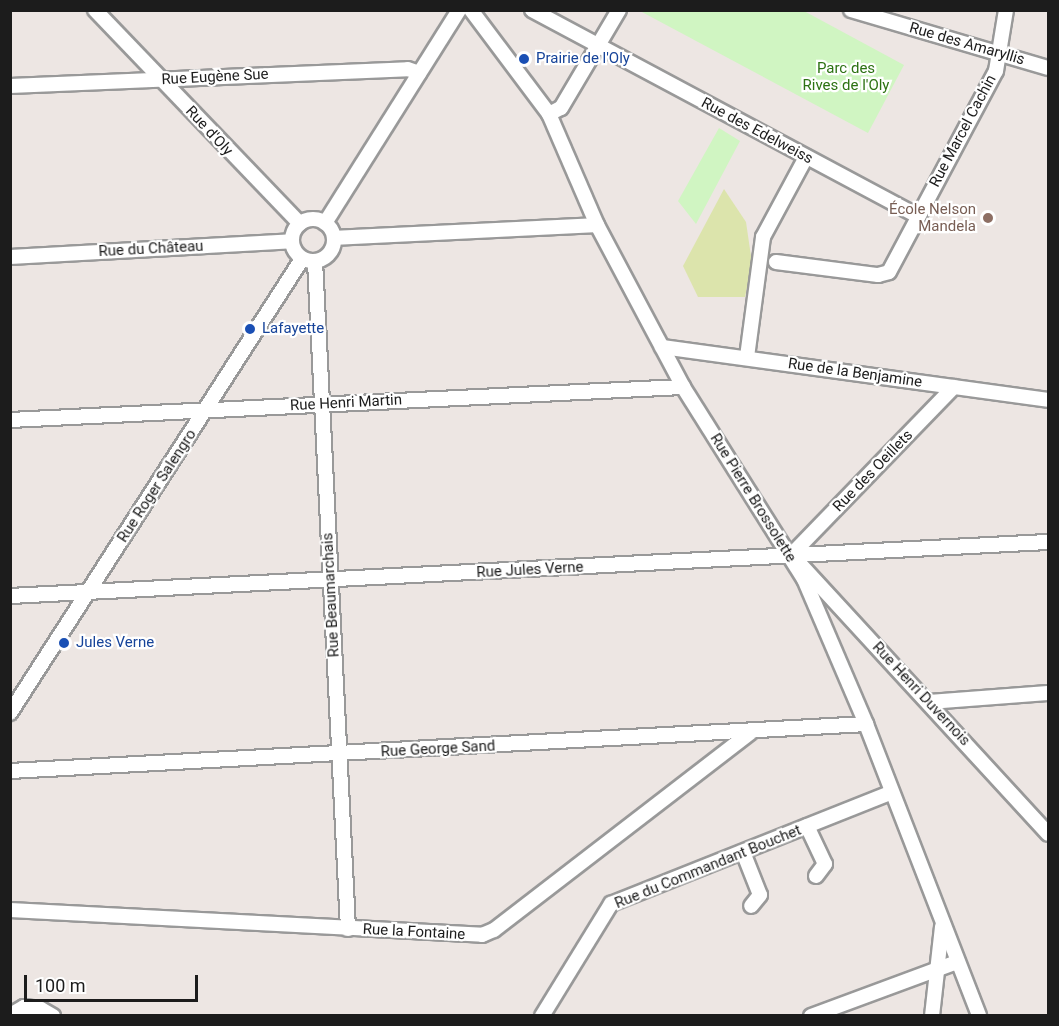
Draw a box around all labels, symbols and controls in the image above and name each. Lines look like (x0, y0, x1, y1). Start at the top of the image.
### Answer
street label: Rue des Amaryllis (907, 19, 1027, 69)
place label: Prairie de l'Oly (536, 50, 630, 68)
marker: Prairie de l'Oly (517, 52, 531, 66)
park label: Parc des Rives de l'Oly (803, 59, 889, 94)
street label: Rue Eugène Sue (161, 65, 269, 89)
street label: Rue Marcel Cachin (926, 72, 1000, 190)
street label: Rue des Edelweiss (698, 94, 816, 168)
street label: Rue d'Oly (182, 102, 236, 160)
place label: École Nelson Mandela (889, 200, 976, 235)
marker: École Nelson Mandela (981, 211, 995, 225)
street label: Rue du Château (98, 237, 204, 261)
place label: Lafayette (262, 320, 324, 338)
marker: Lafayette (243, 322, 257, 336)
street label: Rue de la Benjamine (787, 355, 923, 391)
street label: Rue Henri Martin (290, 391, 402, 415)
street label: Rue Roger Salengro (114, 426, 200, 546)
street label: Rue des Oeillets (829, 426, 917, 516)
street label: Rue Pierre Brossolette (706, 430, 800, 566)
street label: Rue Beaumarchais (319, 532, 343, 658)
street label: Rue Jules Verne (476, 558, 584, 582)
place label: Jules Verne (76, 634, 154, 652)
marker: Jules Verne (57, 636, 71, 650)
street label: Rue Henri Duvernois (868, 638, 974, 750)
street label: Rue George Sand (380, 737, 496, 761)
street label: Rue du Commandant Bouchet (612, 821, 804, 913)
street label: Rue la Fontaine (362, 920, 466, 944)
scale bar (27, 963, 201, 1001)
text: 100 m (35, 975, 86, 996)

